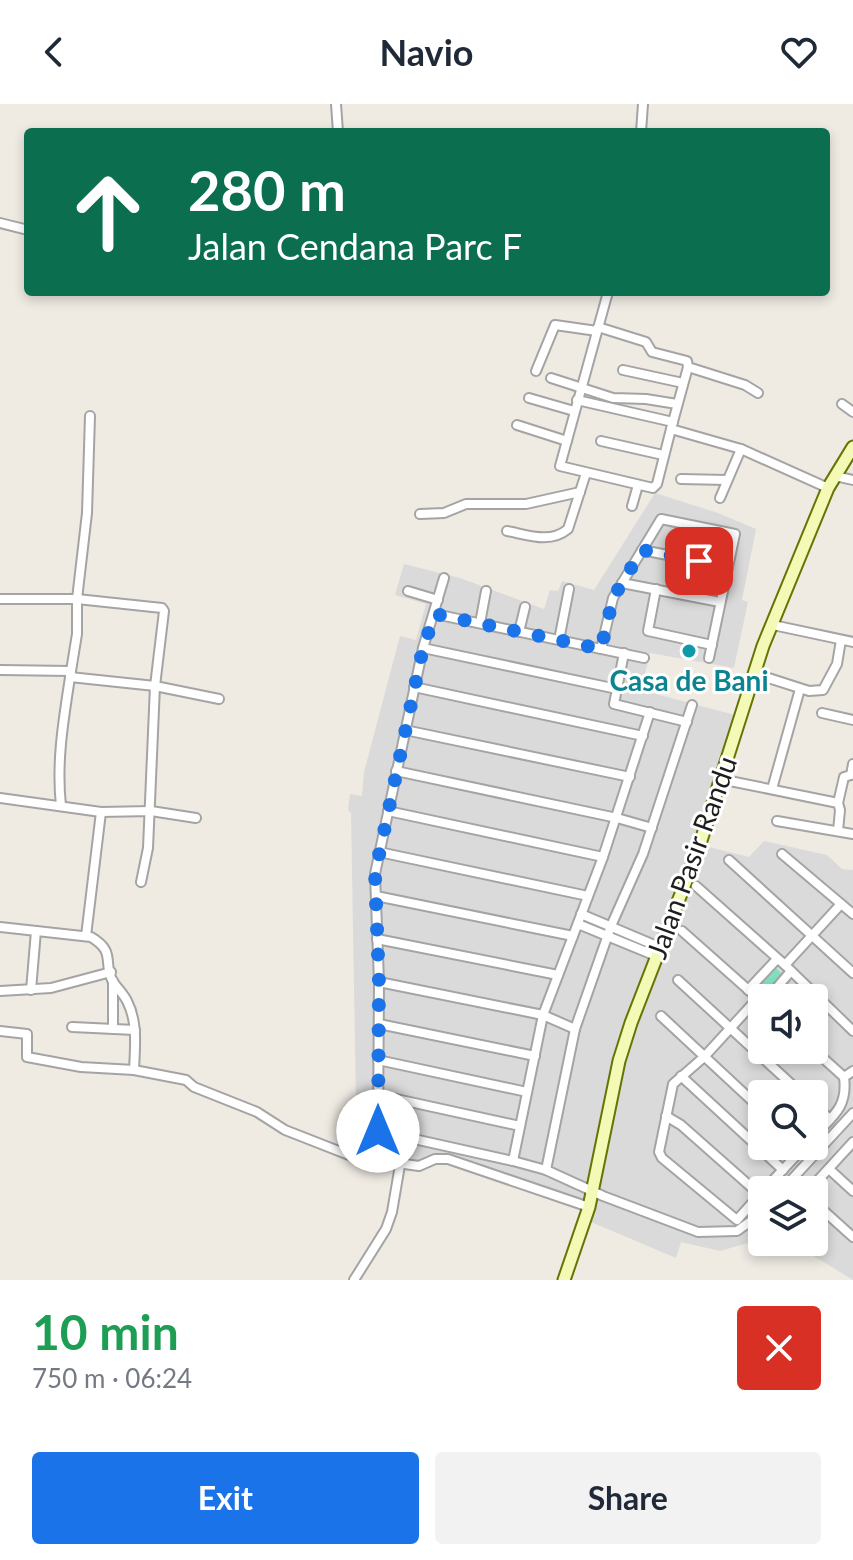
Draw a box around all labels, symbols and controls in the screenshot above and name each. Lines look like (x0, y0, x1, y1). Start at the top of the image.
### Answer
icon: back (32, 30, 76, 74)
text: Navio (380, 30, 473, 74)
icon: heart (777, 30, 821, 74)
text: 280 m (188, 156, 346, 223)
icon: ahead (56, 160, 160, 264)
text: Jalan Cendana Parc F (188, 224, 522, 268)
pin (665, 527, 733, 595)
icon: arrive (677, 539, 721, 583)
marker: Casa de Bani (680, 642, 698, 660)
place label: Casa de Bani (609, 663, 769, 697)
street label: Jalan Pasir Randu (639, 751, 743, 963)
map controls (748, 984, 828, 1256)
button: sound (748, 984, 828, 1064)
button: search (748, 1080, 828, 1160)
position arrow (336, 1089, 420, 1173)
button: layers (748, 1176, 828, 1256)
text: 10 min (32, 1303, 179, 1360)
button: close (737, 1306, 821, 1390)
text: 750 m · 06:24 (32, 1362, 192, 1394)
button: Exit (32, 1452, 419, 1544)
button: Share (435, 1452, 821, 1544)

